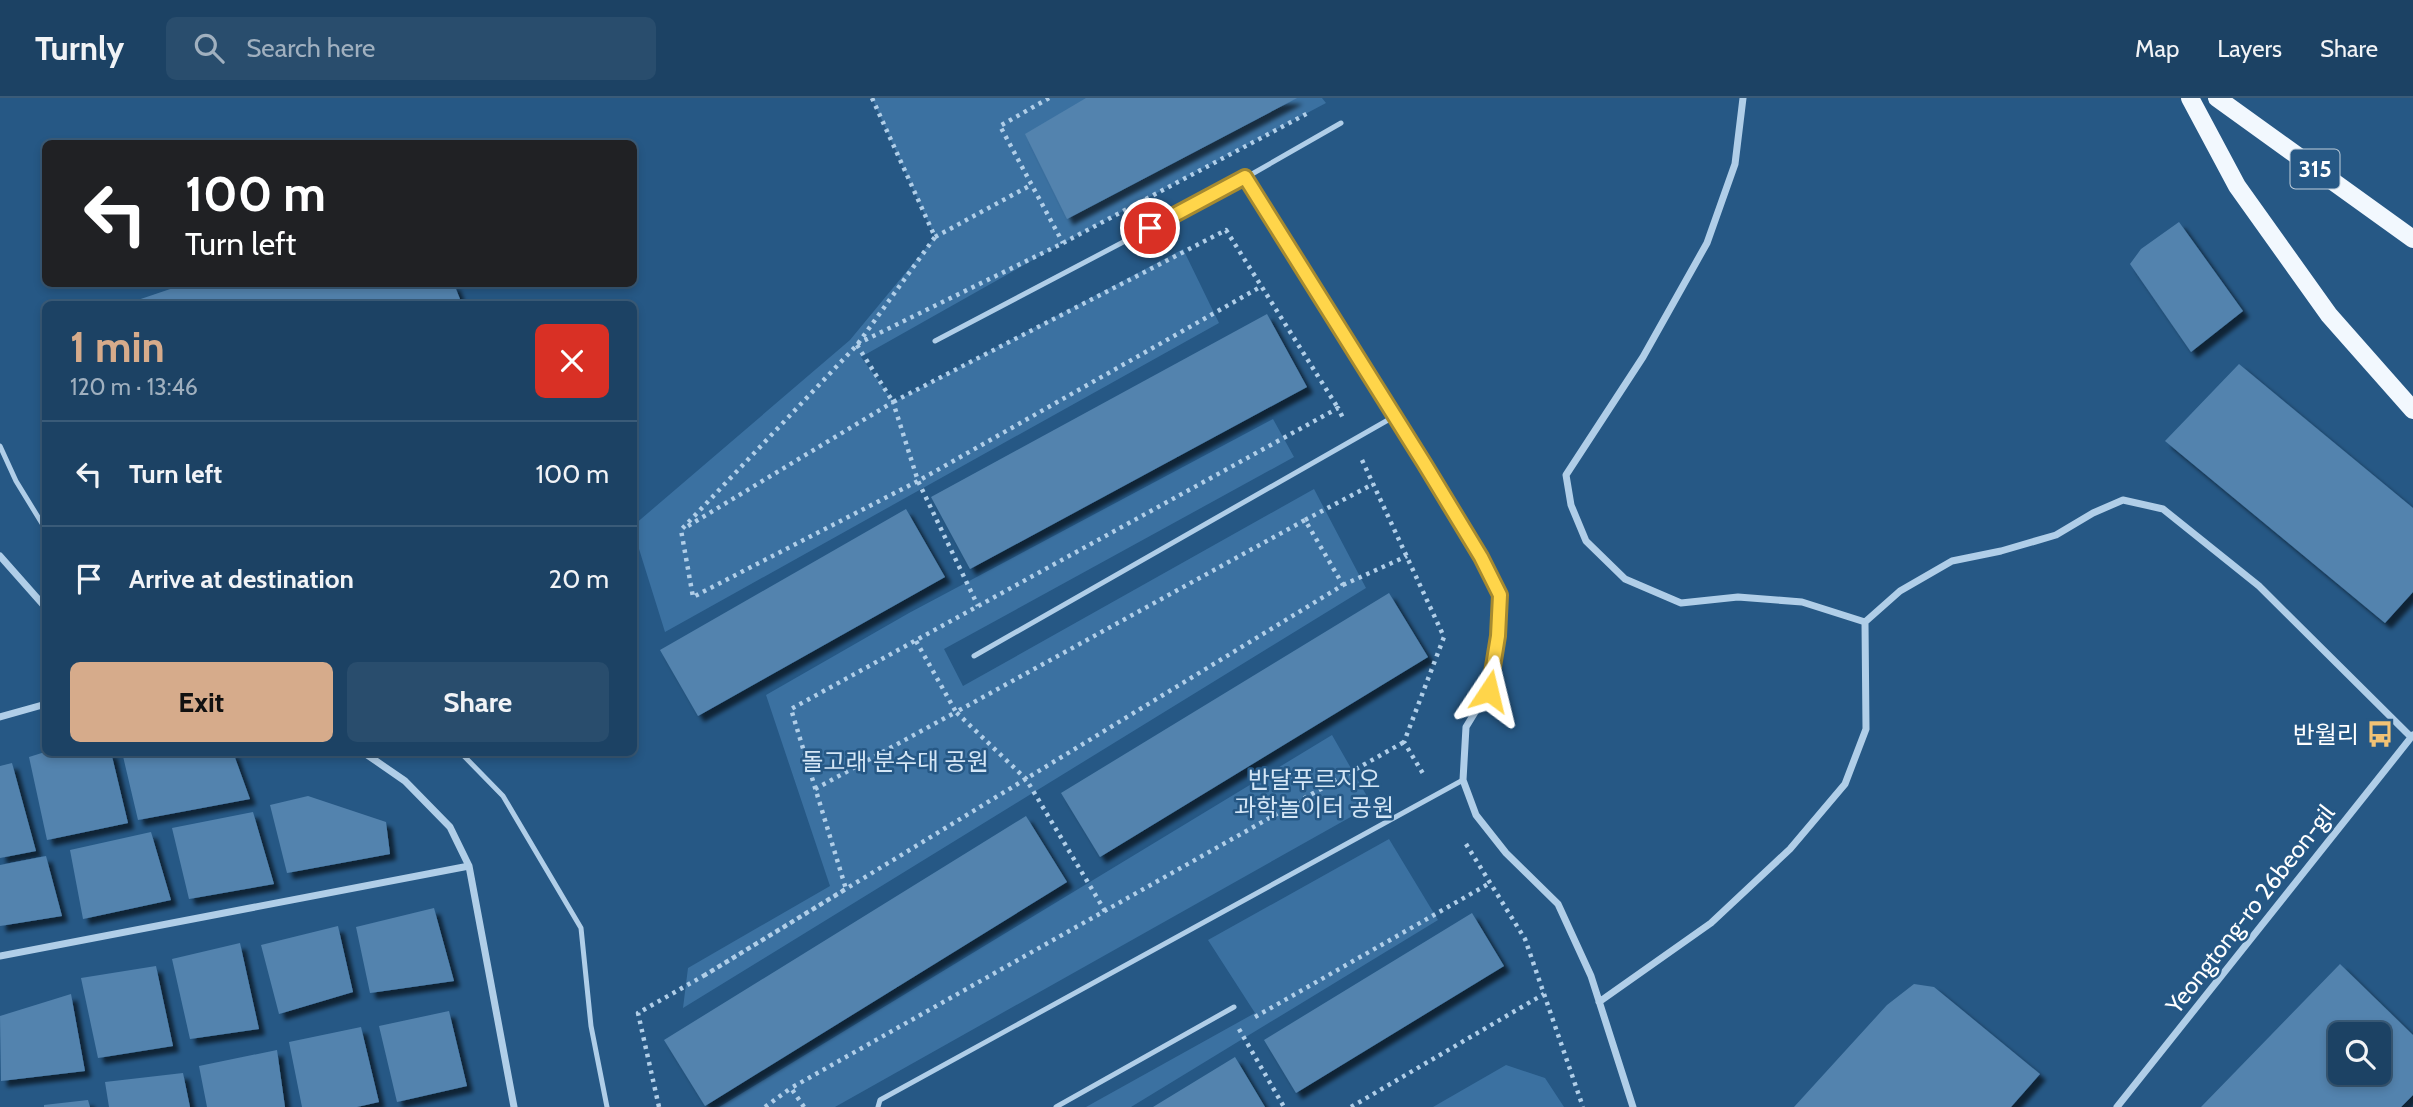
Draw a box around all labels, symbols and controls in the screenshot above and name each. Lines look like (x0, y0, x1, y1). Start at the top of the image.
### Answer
search box (166, 17, 656, 80)
text: Turnly (35, 28, 124, 68)
icon: search (190, 29, 228, 67)
text: Search here (246, 32, 375, 64)
text: Map (2135, 34, 2179, 63)
text: Layers (2217, 34, 2282, 63)
text: Share (2320, 34, 2378, 63)
road number: 315 (2290, 150, 2340, 188)
text: 100 m (185, 164, 326, 223)
icon: left (70, 168, 161, 259)
pin (1120, 198, 1180, 258)
icon: arrive (1131, 209, 1169, 247)
text: Turn left (185, 224, 296, 263)
text: 1 min (70, 321, 165, 373)
button: close (535, 324, 609, 398)
text: 120 m · 13:46 (70, 373, 198, 401)
icon: left (70, 455, 108, 493)
text: Turn left (129, 458, 222, 490)
text: 100 m (536, 458, 609, 490)
icon: arrive (70, 560, 108, 598)
text: Arrive at destination (129, 563, 354, 595)
text: 20 m (549, 563, 609, 595)
position arrow (1452, 654, 1526, 728)
button: Exit (70, 662, 333, 742)
button: Share (347, 662, 609, 742)
bus stop icon: 반월리 (2365, 719, 2395, 749)
place label: 반월리 (2293, 720, 2359, 749)
park label: 돌고래 분수대 공원 (801, 747, 989, 776)
park label: 반달푸르지오 과학놀이터 공원 (1234, 765, 1394, 822)
street label: Yeongtong-ro 26beon-gil (2159, 799, 2341, 1020)
map controls (2328, 1022, 2391, 1085)
button: search (2328, 1022, 2391, 1085)

